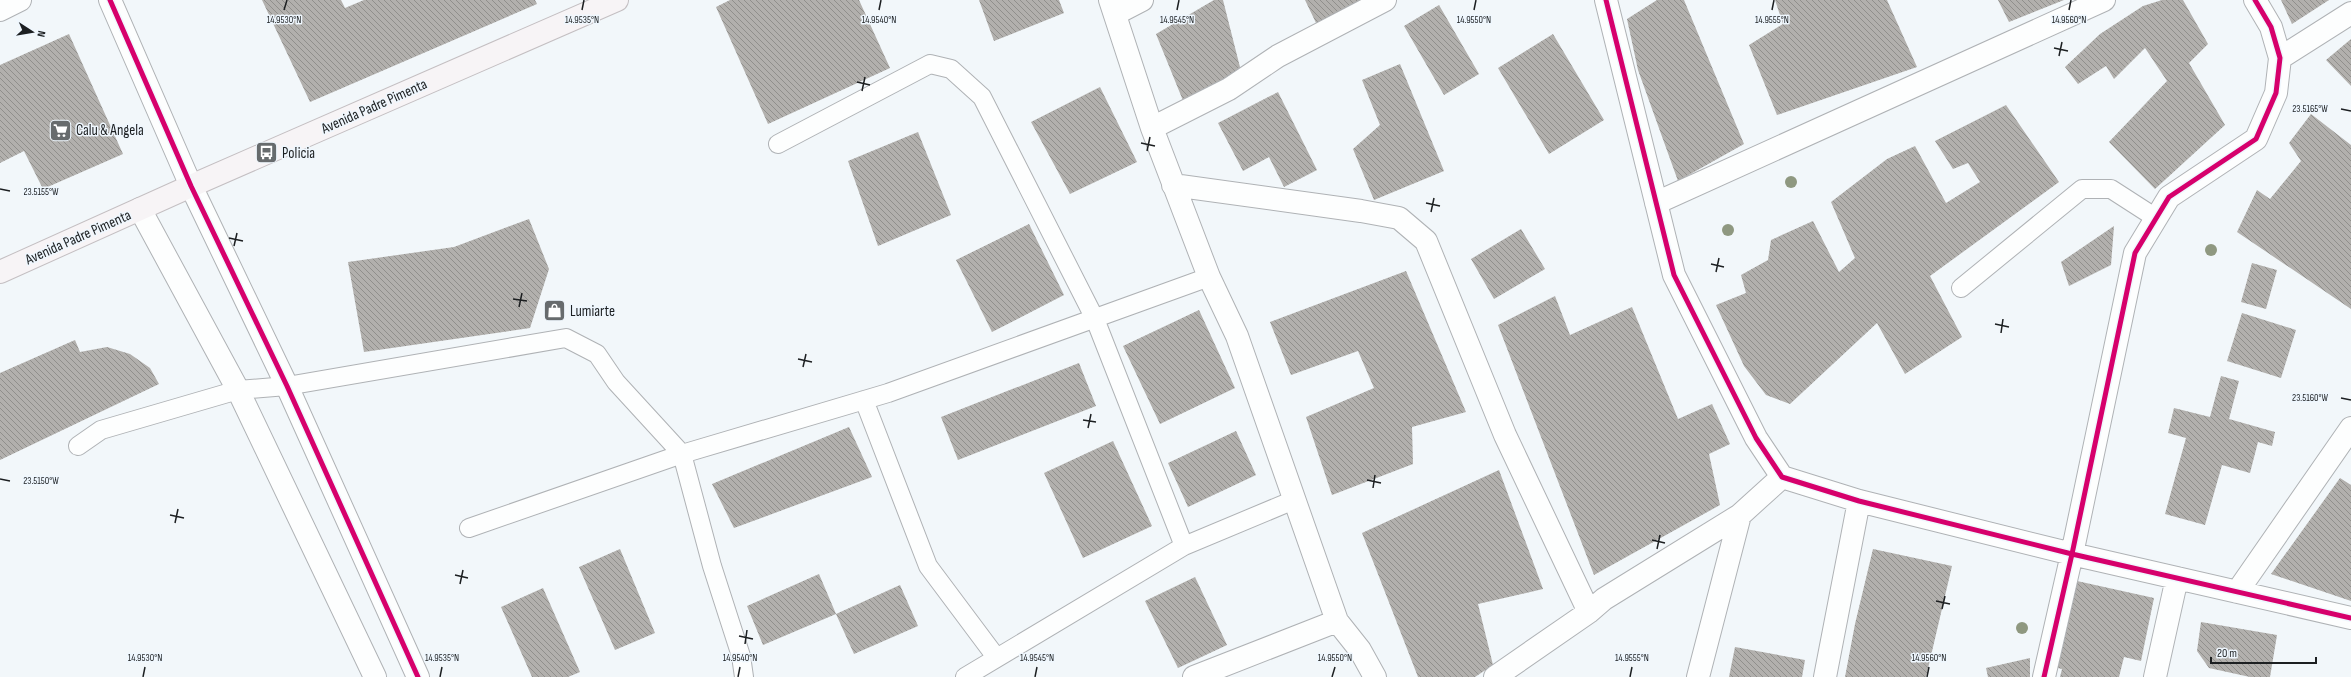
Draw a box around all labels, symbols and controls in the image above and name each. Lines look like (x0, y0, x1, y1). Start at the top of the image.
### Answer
north arrow (12, 12, 52, 52)
text: 14.9530°N (267, 14, 301, 26)
text: 14.9535°N (565, 14, 599, 26)
text: 14.9540°N (862, 14, 896, 26)
text: 14.9545°N (1160, 14, 1194, 26)
text: 14.9550°N (1457, 14, 1491, 26)
text: 14.9555°N (1755, 14, 1789, 26)
text: 14.9560°N (2052, 14, 2086, 26)
text: N (34, 30, 48, 38)
street label: Avenida Padre Pimenta (317, 75, 430, 139)
text: 23.5165°W (2292, 103, 2328, 115)
supermarket icon: Calu & Angela (48, 117, 74, 143)
place label: Calu & Angela (76, 121, 144, 140)
bus stop icon: Policia (253, 140, 279, 166)
place label: Policia (282, 144, 315, 163)
text: 23.5155°W (23, 186, 59, 198)
street label: Avenida Padre Pimenta (21, 206, 134, 270)
shop icon: Lumiarte (542, 298, 568, 324)
place label: Lumiarte (570, 302, 615, 321)
text: 23.5160°W (2292, 392, 2328, 404)
text: 23.5150°W (23, 475, 59, 487)
scale bar (2211, 639, 2316, 665)
text: 20 m (2217, 646, 2237, 661)
text: 14.9530°N (128, 652, 162, 664)
text: 14.9535°N (425, 652, 459, 664)
text: 14.9540°N (723, 652, 757, 664)
text: 14.9545°N (1020, 652, 1054, 664)
text: 14.9550°N (1318, 652, 1352, 664)
text: 14.9555°N (1615, 652, 1649, 664)
text: 14.9560°N (1912, 652, 1946, 664)

